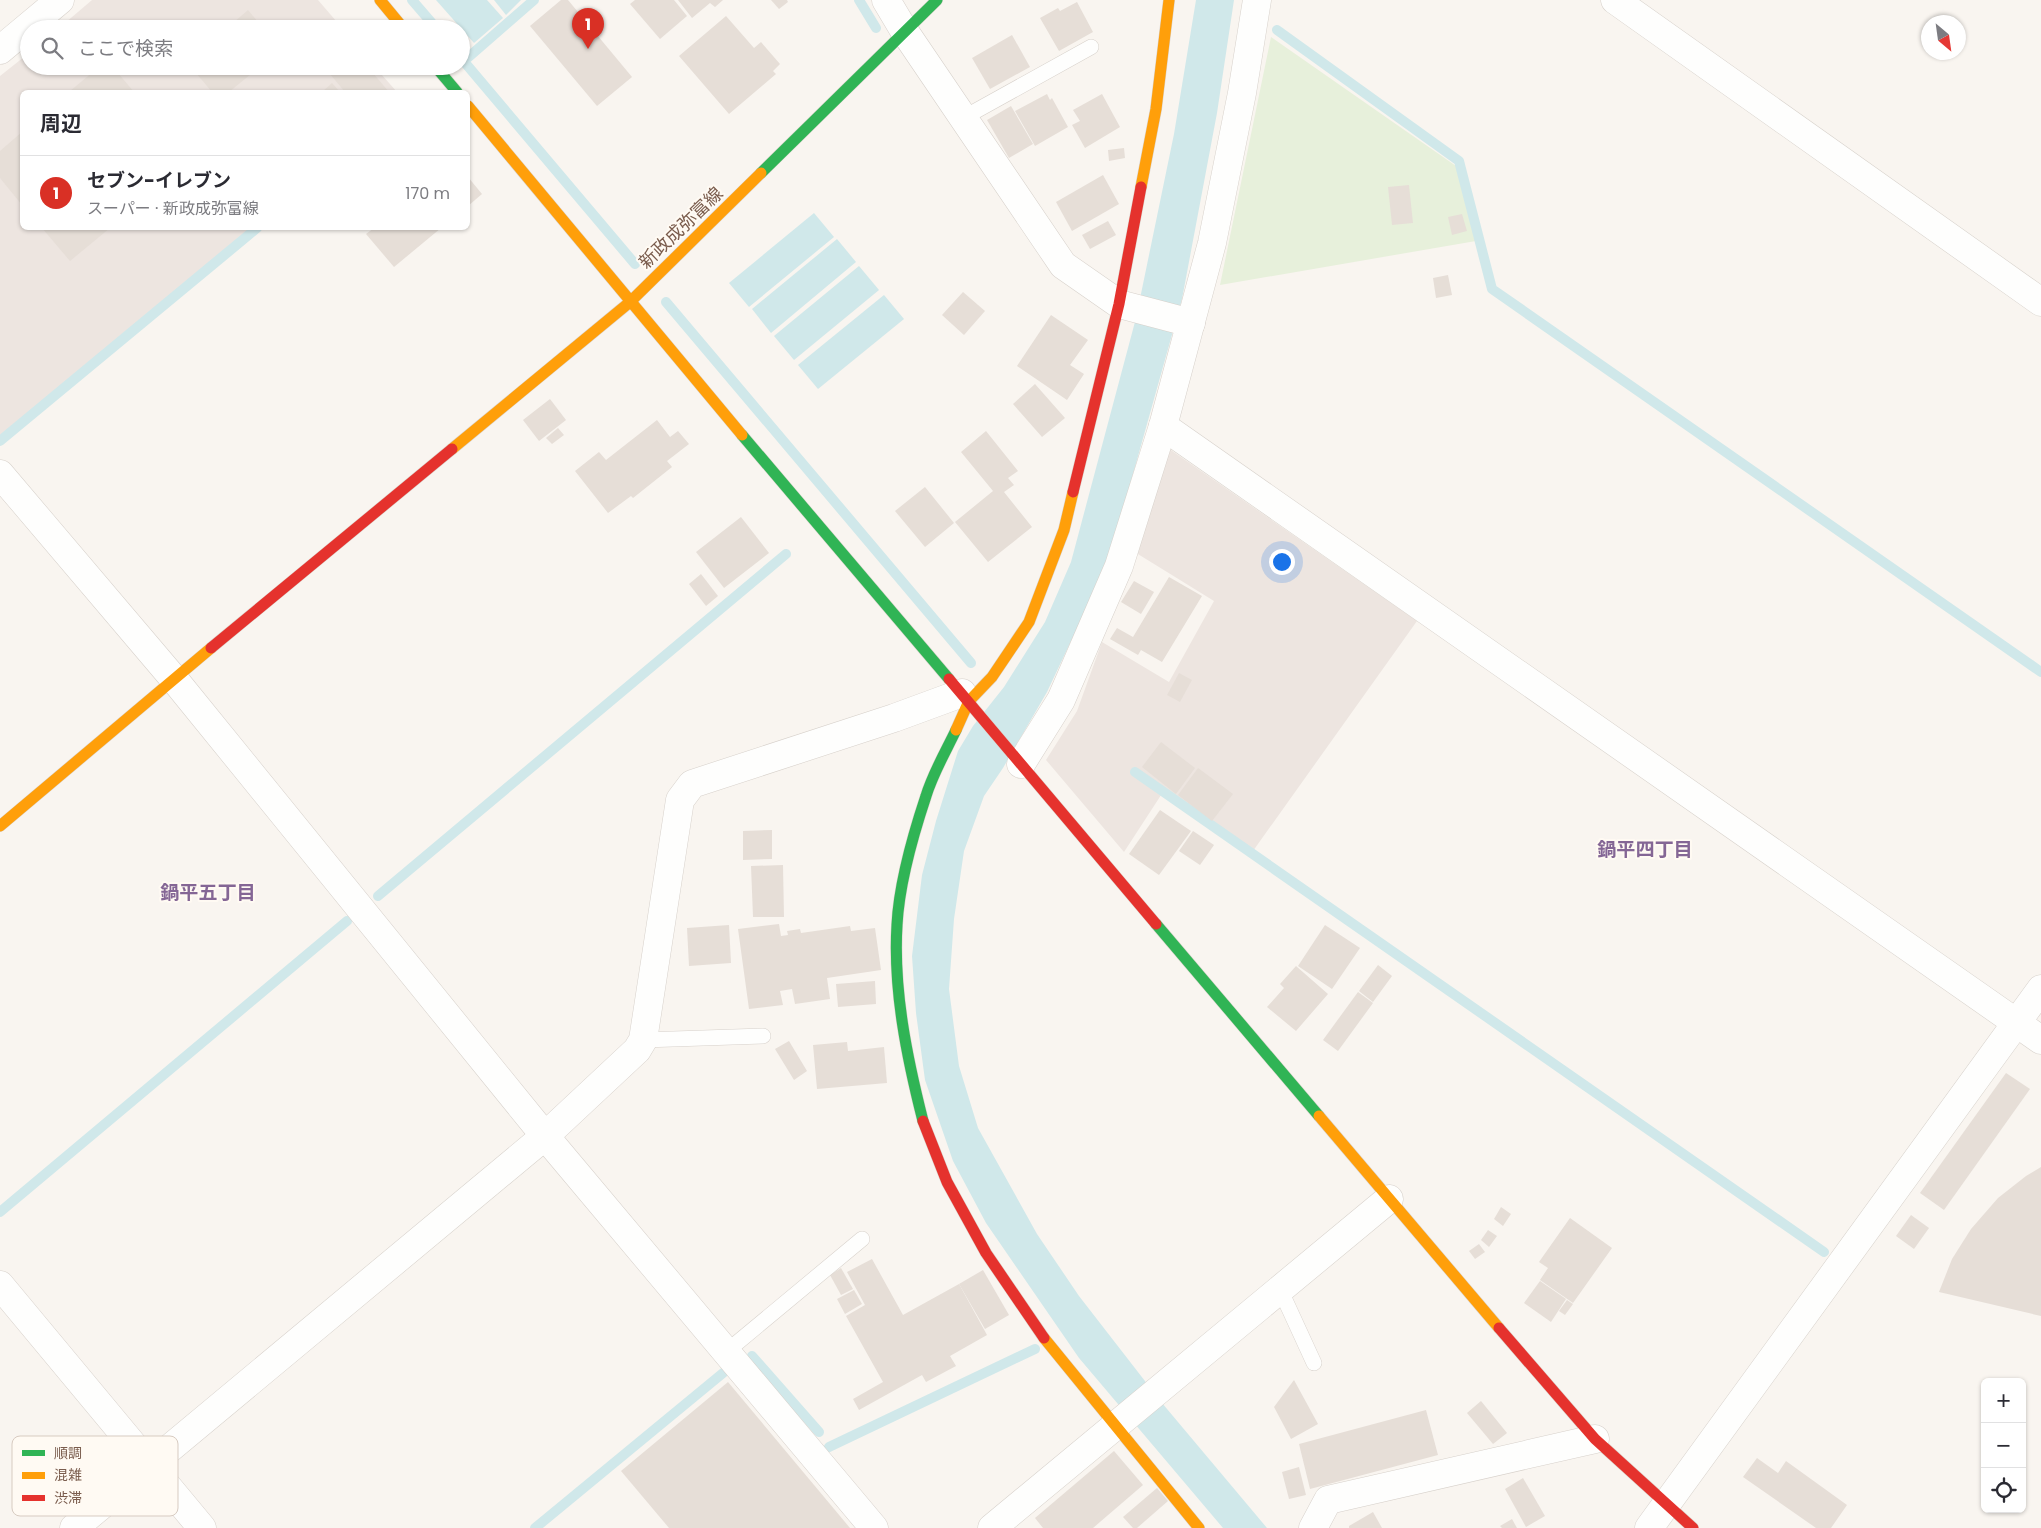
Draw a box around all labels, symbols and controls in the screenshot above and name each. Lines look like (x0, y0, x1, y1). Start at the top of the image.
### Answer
pin: 1 (572, 8, 604, 49)
north arrow (1921, 15, 1966, 60)
search box (20, 20, 470, 75)
icon: search (38, 34, 66, 62)
text: ここで検索 (78, 35, 173, 62)
text: 周辺 (40, 109, 82, 138)
text: セブン-イレブン (87, 167, 231, 194)
street label: 新政成弥富線 (633, 181, 728, 274)
text: 1 (53, 182, 59, 205)
text: 170 m (405, 182, 450, 205)
text: スーパー · 新政成弥富線 (87, 197, 259, 220)
your location (1269, 549, 1295, 575)
district label: 鍋平四丁目 (1596, 836, 1693, 863)
district label: 鍋平五丁目 (159, 879, 256, 906)
map controls (1981, 1378, 2026, 1513)
button: + (1981, 1378, 2026, 1423)
button: − (1981, 1423, 2026, 1468)
legend (12, 1436, 178, 1516)
text: 順調 (54, 1443, 82, 1463)
text: 混雑 (54, 1465, 82, 1485)
button: locate (1981, 1468, 2026, 1513)
text: 渋滞 (54, 1488, 82, 1508)

